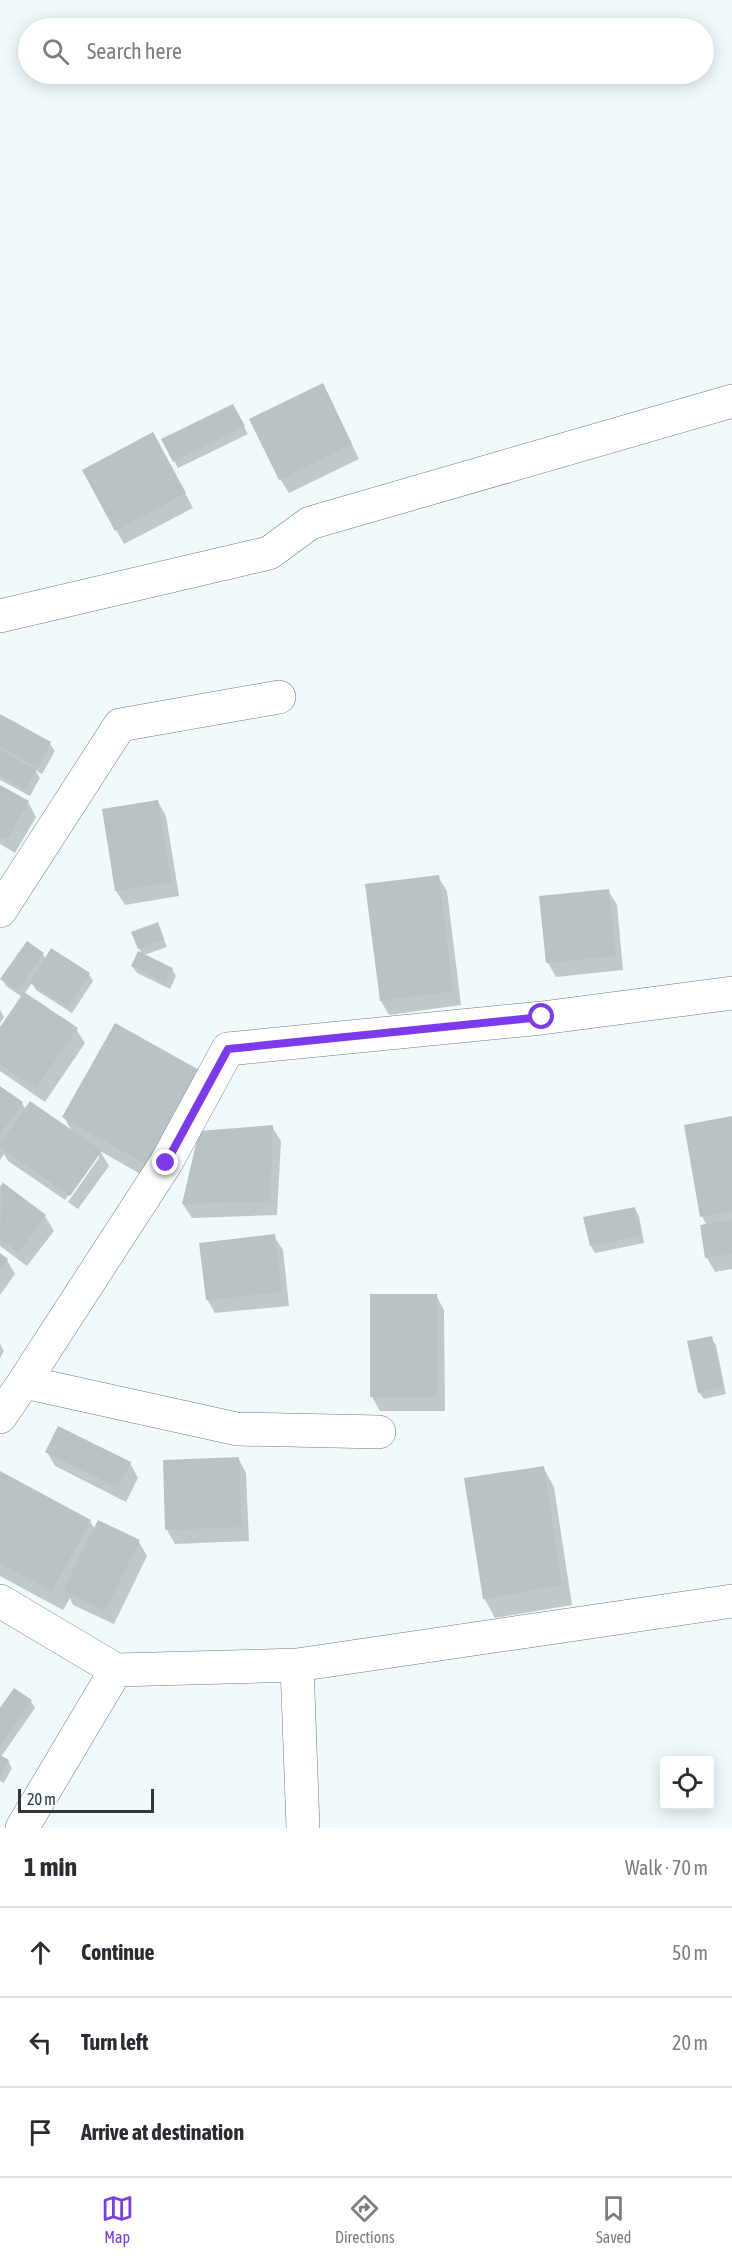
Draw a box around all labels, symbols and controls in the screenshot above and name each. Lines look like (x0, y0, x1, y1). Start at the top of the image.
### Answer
search box (18, 18, 714, 84)
icon: search (39, 35, 72, 68)
text: Search here (87, 38, 182, 64)
route start (528, 1003, 554, 1029)
route end (152, 1149, 178, 1175)
map controls (660, 1756, 714, 1810)
button: locate (660, 1756, 714, 1810)
scale bar (18, 1786, 154, 1814)
text: 20 m (27, 1790, 56, 1808)
text: 1 min (24, 1852, 77, 1882)
text: Walk · 70 m (625, 1856, 708, 1879)
icon: ahead (24, 1936, 57, 1969)
text: Continue (81, 1939, 155, 1965)
text: 50 m (672, 1941, 708, 1964)
icon: left (24, 2026, 57, 2059)
text: Turn left (81, 2029, 148, 2055)
text: 20 m (672, 2031, 708, 2054)
icon: arrive (24, 2116, 57, 2149)
text: Arrive at destination (81, 2119, 244, 2145)
tab: Map (101, 2192, 134, 2246)
tab: Directions (335, 2192, 395, 2246)
tab: Saved (596, 2192, 631, 2246)

